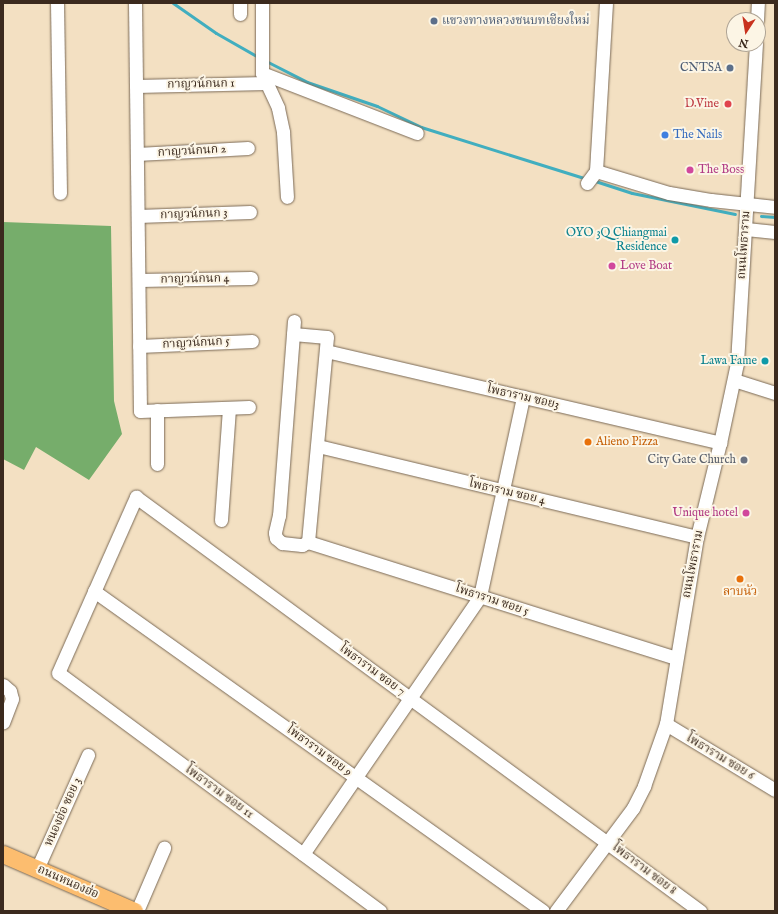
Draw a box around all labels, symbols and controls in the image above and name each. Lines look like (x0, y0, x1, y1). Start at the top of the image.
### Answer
north arrow (726, 12, 766, 52)
place label: แขวงทางหลวงชนบทเชียงใหม่ (442, 14, 590, 28)
marker: แขวงทางหลวงชนบทเชียงใหม่ (429, 16, 439, 26)
text: N (738, 35, 750, 51)
place label: CNTSA (680, 61, 722, 75)
marker: CNTSA (725, 63, 735, 73)
street label: กาญวน์กนก 1 (167, 76, 235, 92)
place label: D.Vine (685, 97, 719, 111)
marker: D.Vine (722, 98, 734, 110)
place label: The Nails (673, 128, 722, 142)
marker: The Nails (660, 130, 670, 140)
street label: กาญวน์กนก 2 (157, 142, 227, 160)
place label: The Boss (698, 163, 744, 177)
marker: The Boss (685, 165, 695, 175)
street label: กาญวน์กนก 3 (160, 206, 228, 222)
street label: ถนนโพธาราม (734, 210, 754, 280)
place label: OYO 3Q Chiangmai Residence (566, 226, 667, 254)
marker: OYO 3Q Chiangmai Residence (670, 235, 680, 245)
place label: Love Boat (620, 259, 672, 273)
marker: Love Boat (607, 261, 617, 271)
street label: กาญวน์กนก 4 (160, 271, 230, 287)
street label: กาญวน์กนก 5 (162, 334, 230, 352)
place label: Lawa Fame (700, 354, 757, 368)
marker: Lawa Fame (760, 356, 770, 366)
street label: โพธาราม ซอย3 (485, 382, 561, 412)
place label: Alieno Pizza (596, 435, 658, 449)
marker: Alieno Pizza (583, 437, 593, 447)
place label: City Gate Church (648, 453, 736, 467)
marker: City Gate Church (739, 455, 749, 465)
street label: โพธาราม ซอย 4 (467, 476, 547, 508)
place label: Unique hotel (673, 506, 738, 520)
marker: Unique hotel (741, 508, 751, 518)
street label: ถนนโพธาราม (679, 529, 707, 599)
marker: ลาบนัว (735, 574, 745, 584)
street label: โพธาราม ซอย 5 (453, 581, 531, 619)
place label: ลาบนัว (723, 585, 757, 599)
street label: โพธาราม ซอย 7 (336, 641, 408, 699)
street label: โพธาราม ซอย 9 (283, 722, 355, 780)
street label: โพธาราม ซอย 6 (683, 731, 757, 783)
street label: โพธาราม ซอย 11 (182, 762, 256, 822)
street label: หนองฮ่อ ซอย 3 (41, 775, 85, 849)
street label: โพธาราม ซอย 8 (609, 840, 679, 898)
street label: ถนนหนองฮ่อ (35, 862, 101, 902)

